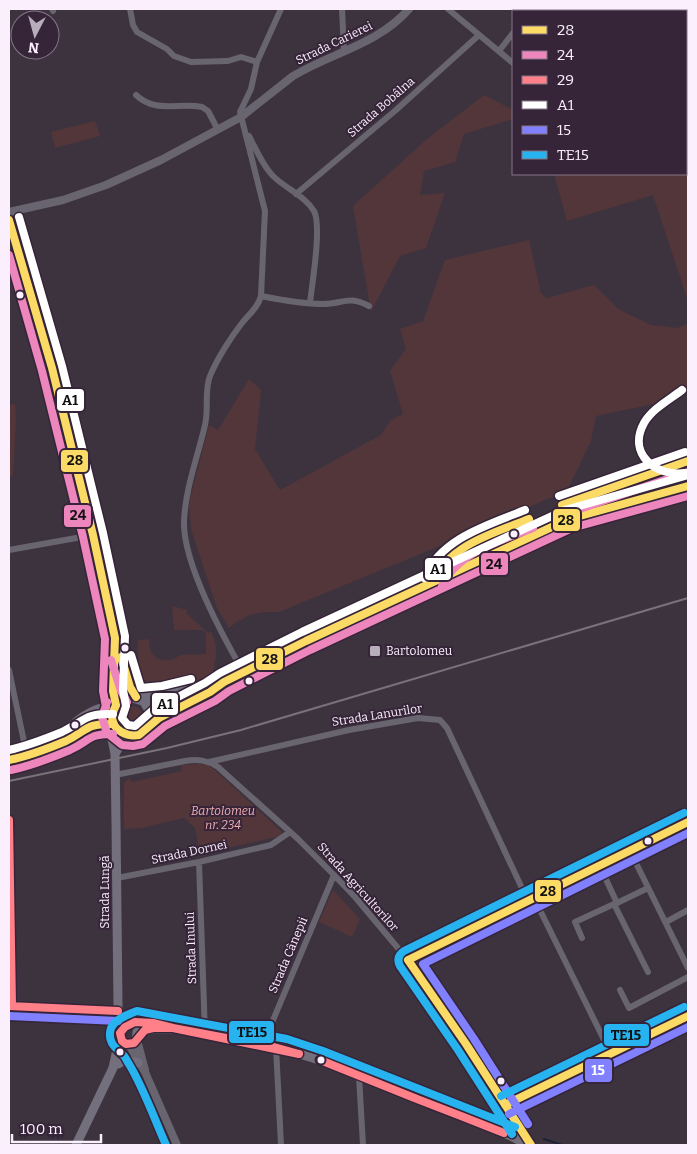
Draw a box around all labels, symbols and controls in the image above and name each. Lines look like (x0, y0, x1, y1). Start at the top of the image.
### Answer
north arrow (10, 10, 60, 60)
legend (512, 10, 687, 175)
street label: Strada Carierei (293, 18, 375, 68)
text: 28 (557, 21, 574, 39)
text: N (27, 38, 40, 56)
text: 24 (557, 46, 574, 64)
text: 29 (557, 71, 574, 89)
street label: Strada Bobâlna (345, 74, 418, 140)
text: A1 (557, 96, 574, 114)
text: 15 (557, 121, 571, 139)
text: TE15 (557, 146, 589, 164)
unlabelled marker (15, 290, 25, 300)
line badge: A1 (56, 388, 85, 412)
text: A1 (62, 392, 78, 409)
line badge: 28 (60, 449, 89, 473)
text: 28 (67, 452, 83, 469)
line badge: 24 (63, 504, 92, 528)
text: 24 (70, 507, 87, 524)
line badge: 28 (552, 508, 581, 532)
text: 28 (558, 512, 574, 529)
unlabelled marker (509, 529, 519, 539)
line badge: 24 (480, 552, 509, 576)
text: 24 (486, 556, 503, 573)
line badge: A1 (424, 557, 452, 581)
text: A1 (430, 561, 446, 578)
unlabelled marker (120, 643, 130, 653)
marker: Bartolomeu (368, 644, 382, 658)
place label: Bartolomeu (386, 644, 453, 658)
line badge: 28 (255, 647, 284, 671)
text: 28 (262, 651, 278, 668)
unlabelled marker (244, 676, 254, 686)
line badge: A1 (151, 692, 179, 716)
text: A1 (157, 696, 173, 713)
street label: Strada Lanurilor (331, 701, 424, 729)
unlabelled marker (70, 720, 80, 730)
park label: Bartolomeu nr. 234 (191, 804, 255, 832)
unlabelled marker (643, 836, 653, 846)
street label: Strada Dornei (150, 837, 229, 867)
street label: Strada Agricultorilor (314, 840, 402, 935)
street label: Strada Lungă (98, 855, 112, 929)
line badge: 28 (534, 879, 562, 903)
text: 28 (540, 883, 556, 900)
street label: Strada Inului (183, 911, 199, 984)
street label: Strada Cânepii (266, 914, 310, 995)
line badge: TE15 (228, 1020, 275, 1044)
line badge: TE15 (603, 1023, 650, 1047)
text: TE15 (237, 1024, 268, 1041)
text: TE15 (611, 1027, 642, 1044)
unlabelled marker (115, 1047, 125, 1057)
unlabelled marker (316, 1055, 326, 1065)
line badge: 15 (584, 1058, 613, 1083)
text: 15 (591, 1062, 605, 1079)
unlabelled marker (496, 1076, 506, 1086)
scale bar (12, 1112, 101, 1144)
text: 100 m (20, 1120, 63, 1138)

